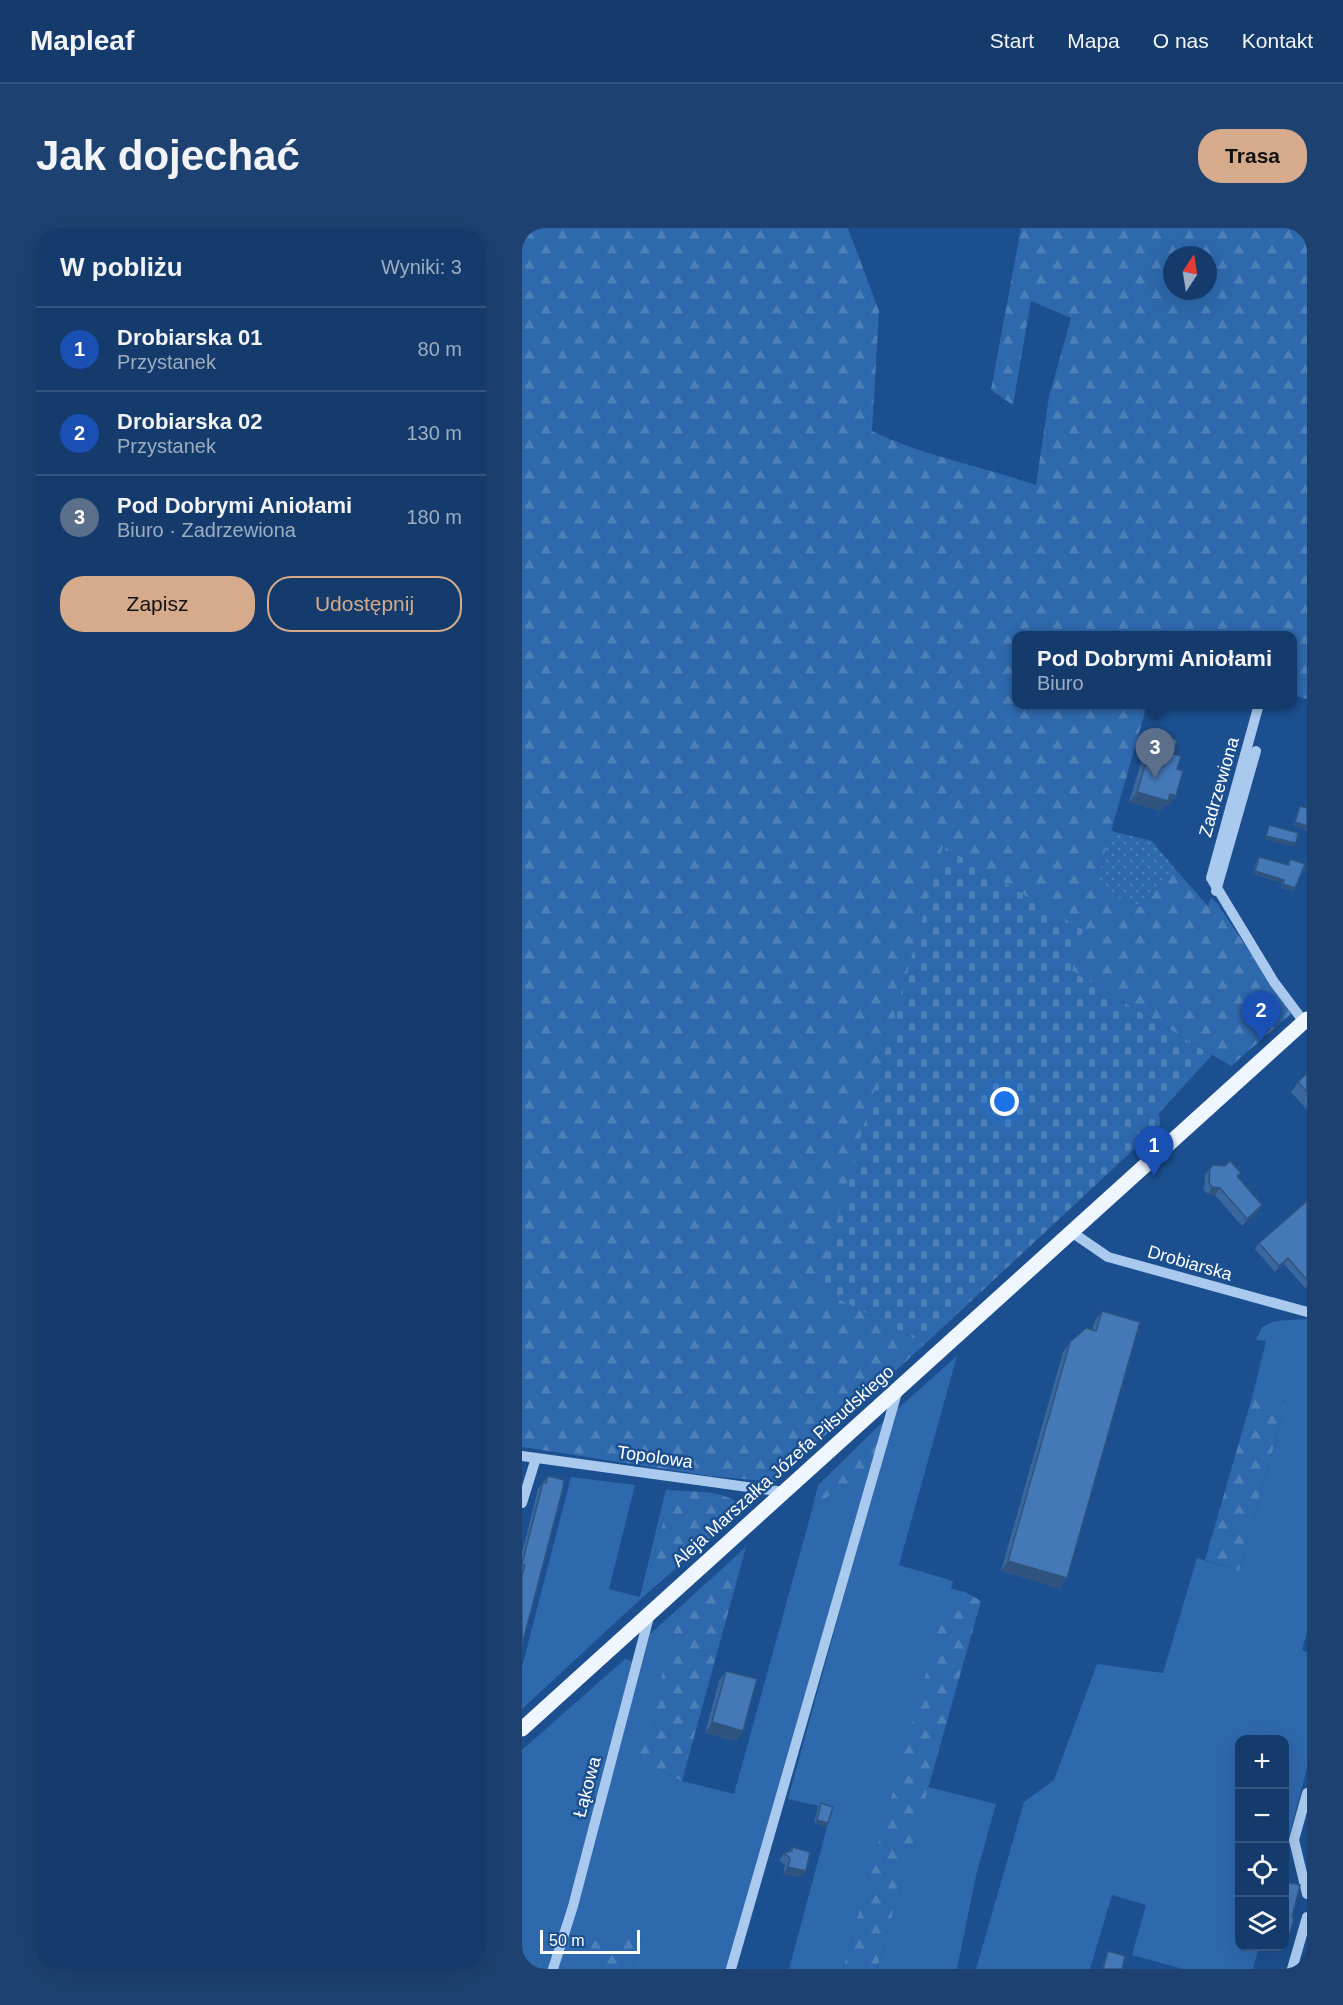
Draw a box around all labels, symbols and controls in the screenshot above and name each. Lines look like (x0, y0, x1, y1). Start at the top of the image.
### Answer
text: Mapleaf (30, 25, 134, 56)
text: Start (990, 29, 1034, 52)
text: Mapa (1067, 29, 1120, 52)
text: O nas (1153, 29, 1209, 52)
text: Kontakt (1242, 29, 1313, 52)
button: Trasa (1198, 129, 1307, 183)
text: Jak dojechać (36, 132, 300, 179)
north arrow (1163, 246, 1217, 300)
text: W pobliżu (60, 252, 183, 282)
text: Wyniki: 3 (381, 256, 462, 278)
text: Drobiarska 01 (117, 325, 263, 350)
text: 1 (74, 338, 85, 360)
text: 80 m (418, 338, 462, 360)
text: Przystanek (117, 351, 216, 373)
text: Drobiarska 02 (117, 409, 263, 434)
text: 2 (74, 422, 85, 444)
text: 130 m (406, 422, 462, 444)
text: Przystanek (117, 435, 216, 457)
text: Pod Dobrymi Aniołami (117, 493, 352, 518)
text: 3 (74, 506, 85, 528)
text: 180 m (406, 506, 462, 528)
text: Biuro · Zadrzewiona (117, 519, 296, 541)
button: Zapisz (60, 576, 255, 632)
button: Udostępnij (267, 576, 462, 632)
popup (1012, 631, 1297, 709)
text: Pod Dobrymi Aniołami (1037, 646, 1272, 671)
text: Biuro (1037, 672, 1084, 694)
pin: 3 (1136, 728, 1174, 778)
street label: Zadrzewiona (1195, 734, 1243, 839)
pin: 2 (1242, 992, 1280, 1041)
your location (990, 1087, 1019, 1116)
pin: 1 (1134, 1126, 1174, 1176)
street label: Drobiarska (1145, 1241, 1236, 1285)
street label: Aleja Marszałka Józefa Piłsudskiego (668, 1361, 898, 1571)
street label: Topolowa (616, 1442, 695, 1472)
map controls (1235, 1735, 1289, 1951)
button: + (1235, 1735, 1289, 1789)
street label: Łąkowa (569, 1753, 605, 1820)
button: − (1235, 1789, 1289, 1843)
button: locate (1235, 1843, 1289, 1897)
button: layers (1235, 1897, 1289, 1951)
scale bar (540, 1927, 640, 1954)
text: 50 m (549, 1932, 585, 1949)

